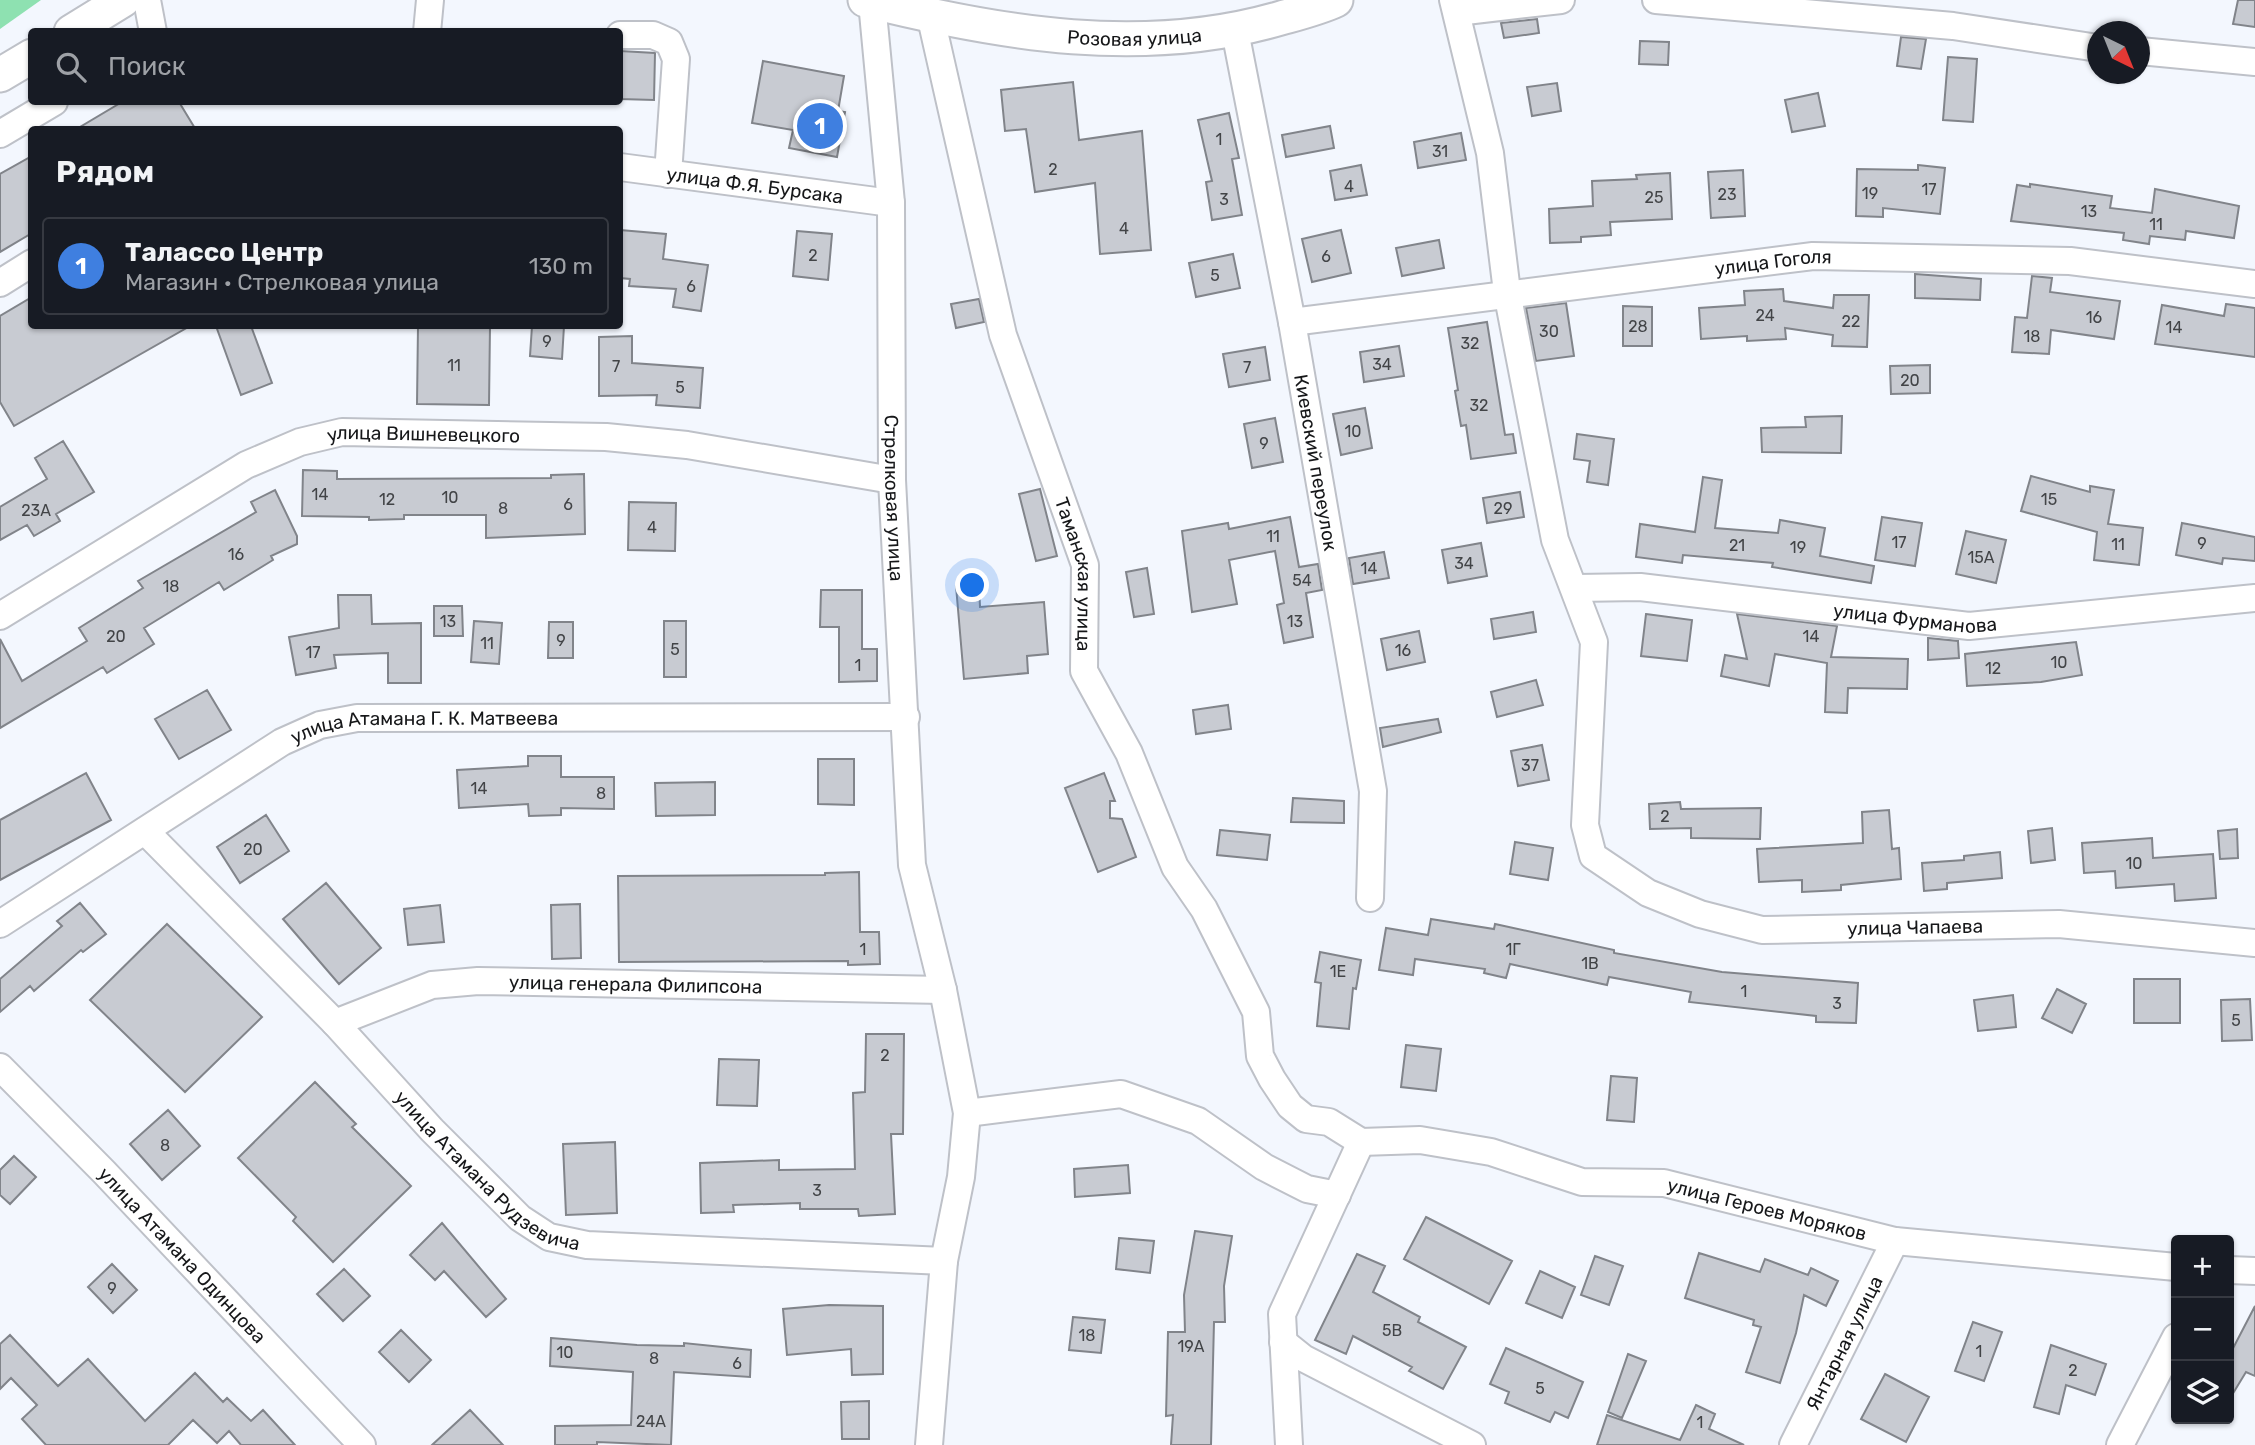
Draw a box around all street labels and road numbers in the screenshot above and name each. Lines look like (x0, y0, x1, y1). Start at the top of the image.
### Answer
street label: Розовая улица (1066, 23, 1203, 50)
street label: улица Ф.Я. Бурсака (665, 162, 844, 208)
street label: улица Гоголя (1713, 244, 1832, 280)
street label: Киевский переулок (1290, 372, 1343, 553)
street label: Стрелковая улица (880, 415, 909, 582)
street label: улица Вишневецкого (325, 420, 520, 447)
street label: Таманская улица (1050, 494, 1097, 651)
street label: улица Фурманова (1832, 599, 1998, 638)
street label: улица Атамана Г. К. Матвеева (287, 706, 558, 748)
street label: улица Чапаева (1847, 914, 1983, 940)
street label: улица генерала Филипсона (509, 970, 763, 998)
street label: улица Атамана Рудзевича (390, 1086, 582, 1255)
street label: улица Атамана Одинцова (94, 1162, 271, 1348)
street label: улица Героев Моряков (1665, 1173, 1869, 1245)
street label: Янтарная улица (1801, 1272, 1887, 1414)

